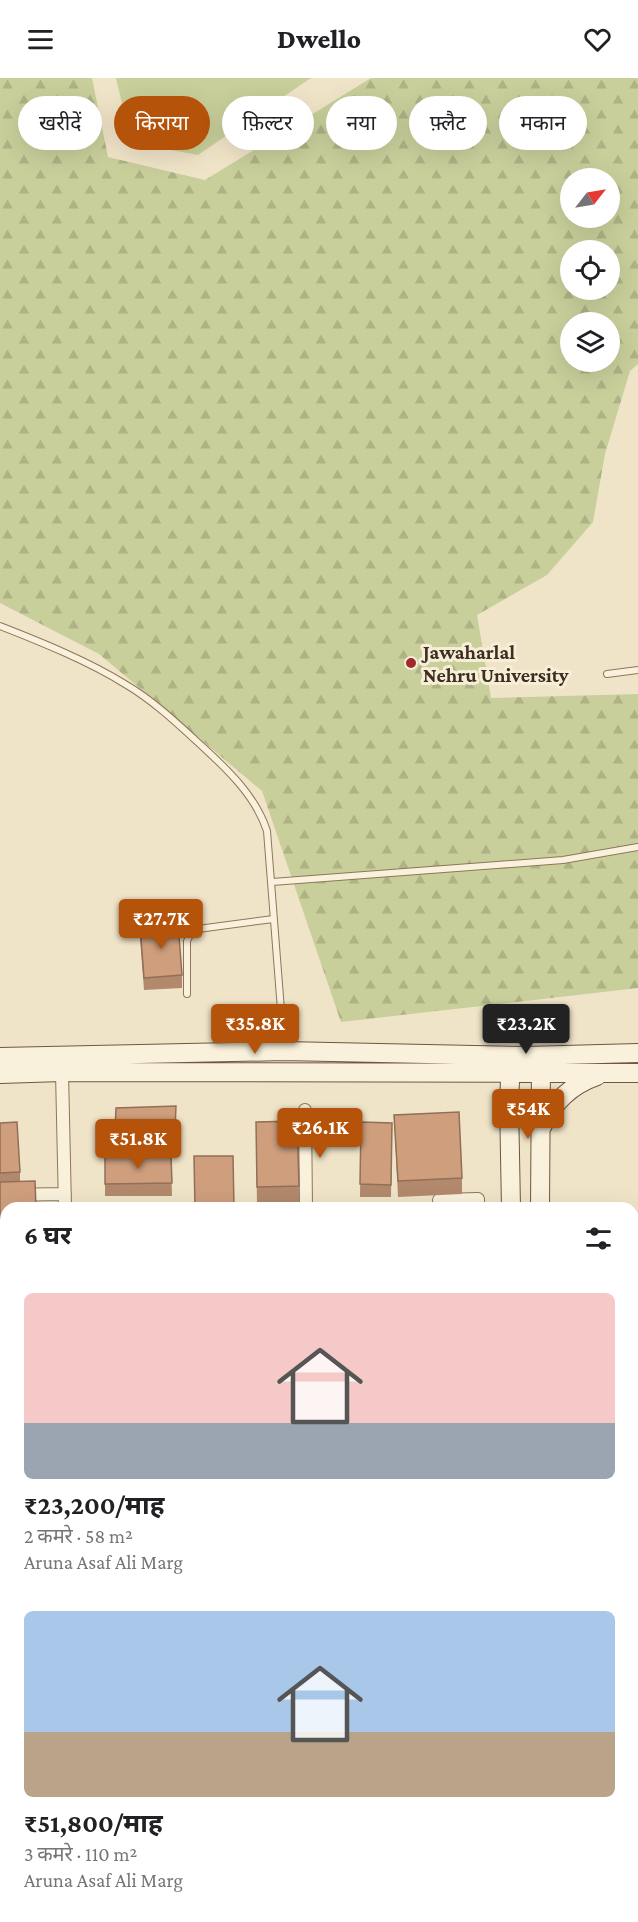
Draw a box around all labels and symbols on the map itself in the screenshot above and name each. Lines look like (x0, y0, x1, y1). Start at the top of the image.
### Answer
north arrow (560, 168, 620, 228)
place label: Jawaharlal Nehru University (421, 641, 569, 686)
marker: Jawaharlal Nehru University (404, 656, 418, 670)
pin: ₹27.7K (112, 899, 210, 950)
pin: ₹35.8K (206, 1004, 304, 1055)
pin: ₹23.2K (477, 1004, 575, 1055)
pin: ₹54K (492, 1089, 564, 1140)
pin: ₹26.1K (271, 1108, 369, 1159)
pin: ₹51.8K (89, 1119, 187, 1170)

